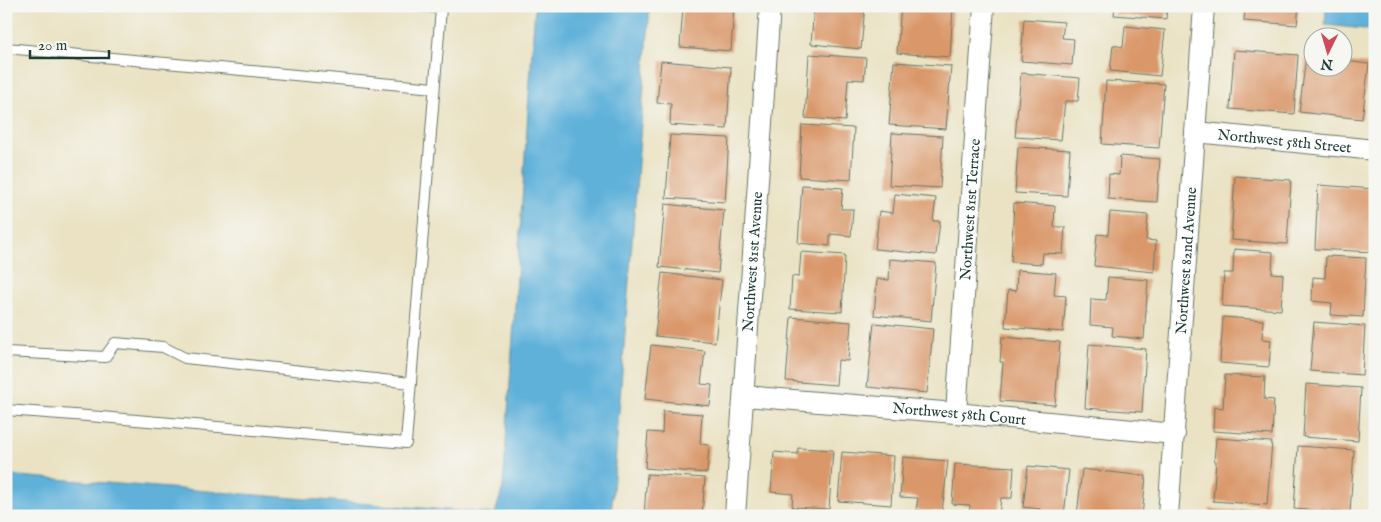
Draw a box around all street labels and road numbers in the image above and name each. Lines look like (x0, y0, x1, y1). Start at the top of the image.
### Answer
street label: Northwest 58th Street (1217, 125, 1352, 158)
street label: Northwest 81st Terrace (956, 138, 985, 281)
street label: Northwest 82nd Avenue (1172, 186, 1201, 335)
street label: Northwest 81st Avenue (739, 191, 767, 332)
street label: Northwest 58th Court (892, 399, 1027, 430)

